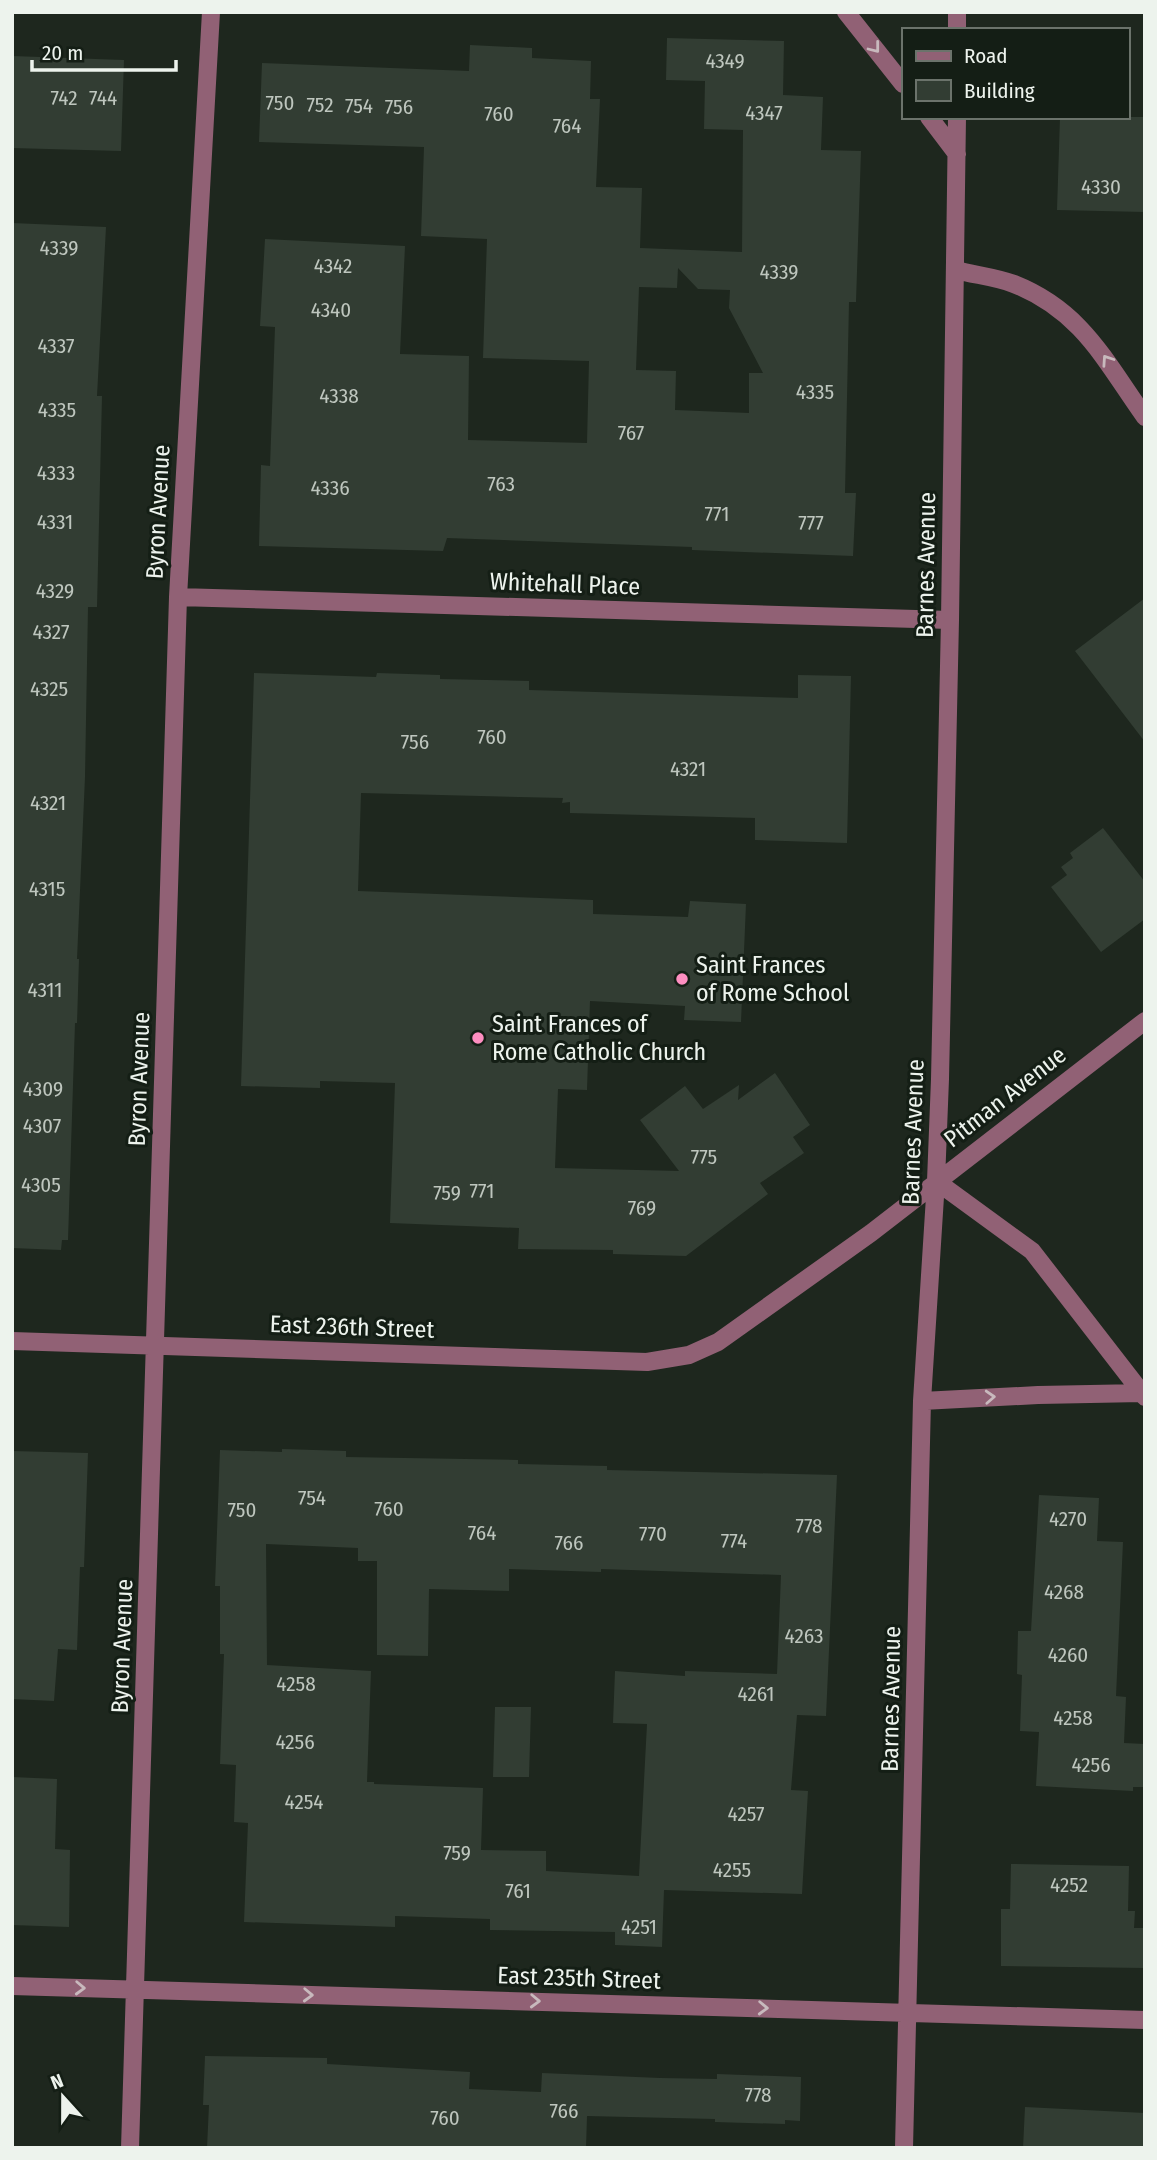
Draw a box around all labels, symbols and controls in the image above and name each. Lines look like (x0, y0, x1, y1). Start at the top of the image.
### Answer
scale bar (32, 28, 175, 72)
legend (902, 28, 1129, 119)
text: 20 m (42, 40, 83, 66)
one-way arrow (866, 41, 879, 53)
text: Road (964, 43, 1008, 69)
house number: 4349 (705, 48, 745, 74)
text: Building (964, 78, 1035, 104)
house number: 742 (51, 85, 77, 111)
house number: 744 (89, 85, 117, 111)
house number: 750 (266, 90, 294, 116)
house number: 752 (307, 92, 333, 118)
house number: 754 (345, 93, 373, 119)
house number: 756 (385, 94, 413, 120)
house number: 4347 (745, 100, 783, 126)
house number: 760 (484, 101, 514, 127)
house number: 764 (553, 113, 581, 139)
house number: 4330 (1081, 174, 1121, 200)
house number: 4339 (40, 235, 78, 261)
house number: 4342 (314, 253, 352, 279)
house number: 4339 (760, 259, 798, 285)
house number: 4340 (311, 297, 351, 323)
house number: 4337 (37, 333, 75, 359)
one-way arrow (1103, 355, 1115, 368)
house number: 4335 (796, 379, 834, 405)
house number: 4338 (319, 383, 359, 409)
house number: 4335 (38, 397, 76, 423)
house number: 767 (618, 420, 644, 446)
street label: Byron Avenue (140, 444, 176, 580)
house number: 4333 (37, 460, 75, 486)
house number: 763 (487, 471, 515, 497)
house number: 4336 (310, 475, 350, 501)
street label: Barnes Avenue (911, 492, 941, 638)
house number: 771 (705, 501, 730, 527)
house number: 4331 (37, 509, 73, 535)
house number: 777 (798, 510, 824, 536)
street label: Whitehall Place (489, 567, 641, 601)
house number: 4329 (36, 578, 74, 604)
house number: 4327 (33, 619, 69, 645)
house number: 4325 (30, 676, 68, 702)
house number: 760 (477, 724, 507, 750)
house number: 756 (401, 729, 429, 755)
house number: 4321 (670, 756, 706, 782)
house number: 4321 (30, 790, 66, 816)
house number: 4315 (29, 876, 65, 902)
place label: Saint Frances of Rome School (696, 951, 849, 1007)
marker: Saint Frances of Rome School (674, 971, 690, 987)
house number: 4311 (28, 977, 62, 1003)
place label: Saint Frances of Rome Catholic Church (492, 1010, 706, 1066)
street label: Byron Avenue (123, 1011, 155, 1147)
marker: Saint Frances of Rome Catholic Church (470, 1030, 486, 1046)
street label: Pitman Avenue (938, 1041, 1072, 1153)
street label: Barnes Avenue (896, 1059, 930, 1205)
house number: 4309 (23, 1076, 63, 1102)
house number: 4307 (23, 1113, 61, 1139)
house number: 775 (691, 1144, 717, 1170)
house number: 4305 (21, 1172, 61, 1198)
house number: 771 (470, 1178, 495, 1204)
house number: 759 (433, 1180, 461, 1206)
house number: 769 (628, 1195, 656, 1221)
street label: East 236th Street (269, 1310, 435, 1344)
one-way arrow (985, 1390, 996, 1405)
house number: 754 (298, 1485, 326, 1511)
house number: 760 (374, 1496, 404, 1522)
house number: 750 (228, 1497, 256, 1523)
house number: 4270 (1049, 1506, 1087, 1532)
house number: 778 (795, 1513, 823, 1539)
house number: 764 (468, 1520, 496, 1546)
house number: 770 (639, 1521, 667, 1547)
house number: 774 (721, 1528, 747, 1554)
house number: 766 (555, 1530, 583, 1556)
street label: Byron Avenue (106, 1578, 138, 1714)
house number: 4268 (1044, 1579, 1084, 1605)
house number: 4263 (785, 1623, 823, 1649)
street label: Barnes Avenue (876, 1626, 906, 1772)
house number: 4260 (1048, 1642, 1088, 1668)
house number: 4258 (276, 1671, 316, 1697)
house number: 4261 (738, 1681, 774, 1707)
house number: 4258 (1053, 1705, 1093, 1731)
house number: 4256 (275, 1729, 315, 1755)
house number: 4256 (1071, 1752, 1111, 1778)
house number: 4254 (285, 1789, 323, 1815)
house number: 4257 (728, 1801, 764, 1827)
house number: 759 (443, 1840, 471, 1866)
house number: 4255 (713, 1857, 751, 1883)
house number: 4252 (1050, 1872, 1088, 1898)
house number: 761 (505, 1878, 531, 1904)
house number: 4251 (621, 1914, 657, 1940)
street label: East 235th Street (497, 1961, 661, 1995)
one-way arrow (75, 1980, 86, 1995)
one-way arrow (303, 1987, 314, 2002)
one-way arrow (530, 1994, 541, 2009)
one-way arrow (757, 2001, 768, 2016)
north arrow (28, 2062, 98, 2132)
text: N (48, 2069, 67, 2094)
house number: 778 (744, 2082, 772, 2108)
house number: 766 (550, 2098, 578, 2124)
house number: 760 (430, 2105, 460, 2131)

